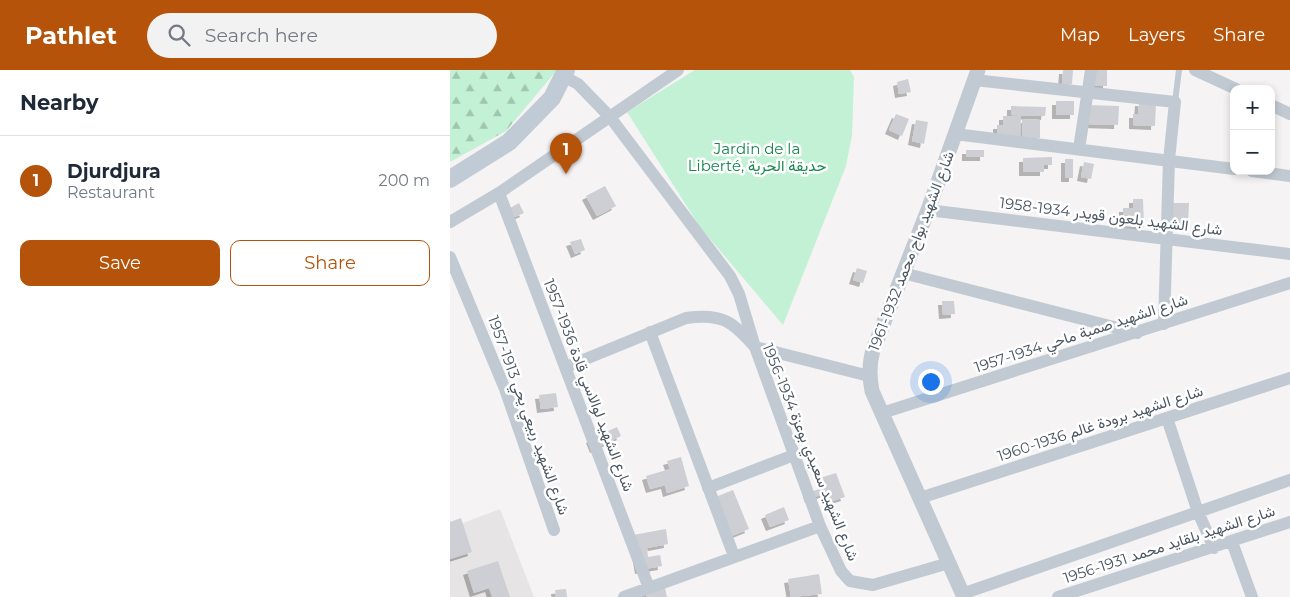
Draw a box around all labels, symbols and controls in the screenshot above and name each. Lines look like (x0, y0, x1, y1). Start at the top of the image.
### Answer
search box (147, 13, 497, 58)
text: Pathlet (25, 21, 117, 50)
icon: search (165, 21, 193, 49)
text: Search here (205, 24, 318, 47)
text: Map (1060, 24, 1100, 46)
text: Layers (1128, 24, 1185, 46)
text: Share (1213, 24, 1265, 46)
map controls (1230, 85, 1275, 175)
button: + (1230, 85, 1275, 130)
text: Nearby (20, 90, 99, 115)
button: − (1230, 130, 1275, 175)
pin: 1 (550, 133, 582, 174)
park label: Jardin de la Liberté, حديقة الحرية (688, 139, 826, 175)
street label: شارع الشهيد بواح محمد 1932-1961 (864, 148, 960, 354)
text: Djurdjura (67, 160, 161, 183)
text: 1 (33, 171, 39, 190)
text: 200 m (379, 171, 430, 190)
text: Restaurant (67, 183, 155, 202)
street label: شارع الشهيد بلعون قويدر 1934-1958 (998, 193, 1224, 241)
button: Save (20, 240, 220, 286)
button: Share (230, 240, 430, 286)
street label: شارع الشهيد لوالاسي قادة 1936-1957 (536, 276, 638, 496)
street label: شارع الشهيد صمبة ماحي 1934-1957 (972, 289, 1191, 380)
street label: شارع الشهيد ربيعي يحي 1913-1957 (480, 313, 574, 519)
street label: شارع الشهيد سعيدي بوعزة 1934-1956 (755, 340, 863, 565)
your location (918, 369, 944, 395)
street label: شارع الشهيد برودة غالم 1936-1960 (995, 381, 1206, 467)
street label: شارع الشهيد بلقايد محمد 1931-1956 (1061, 501, 1278, 589)

